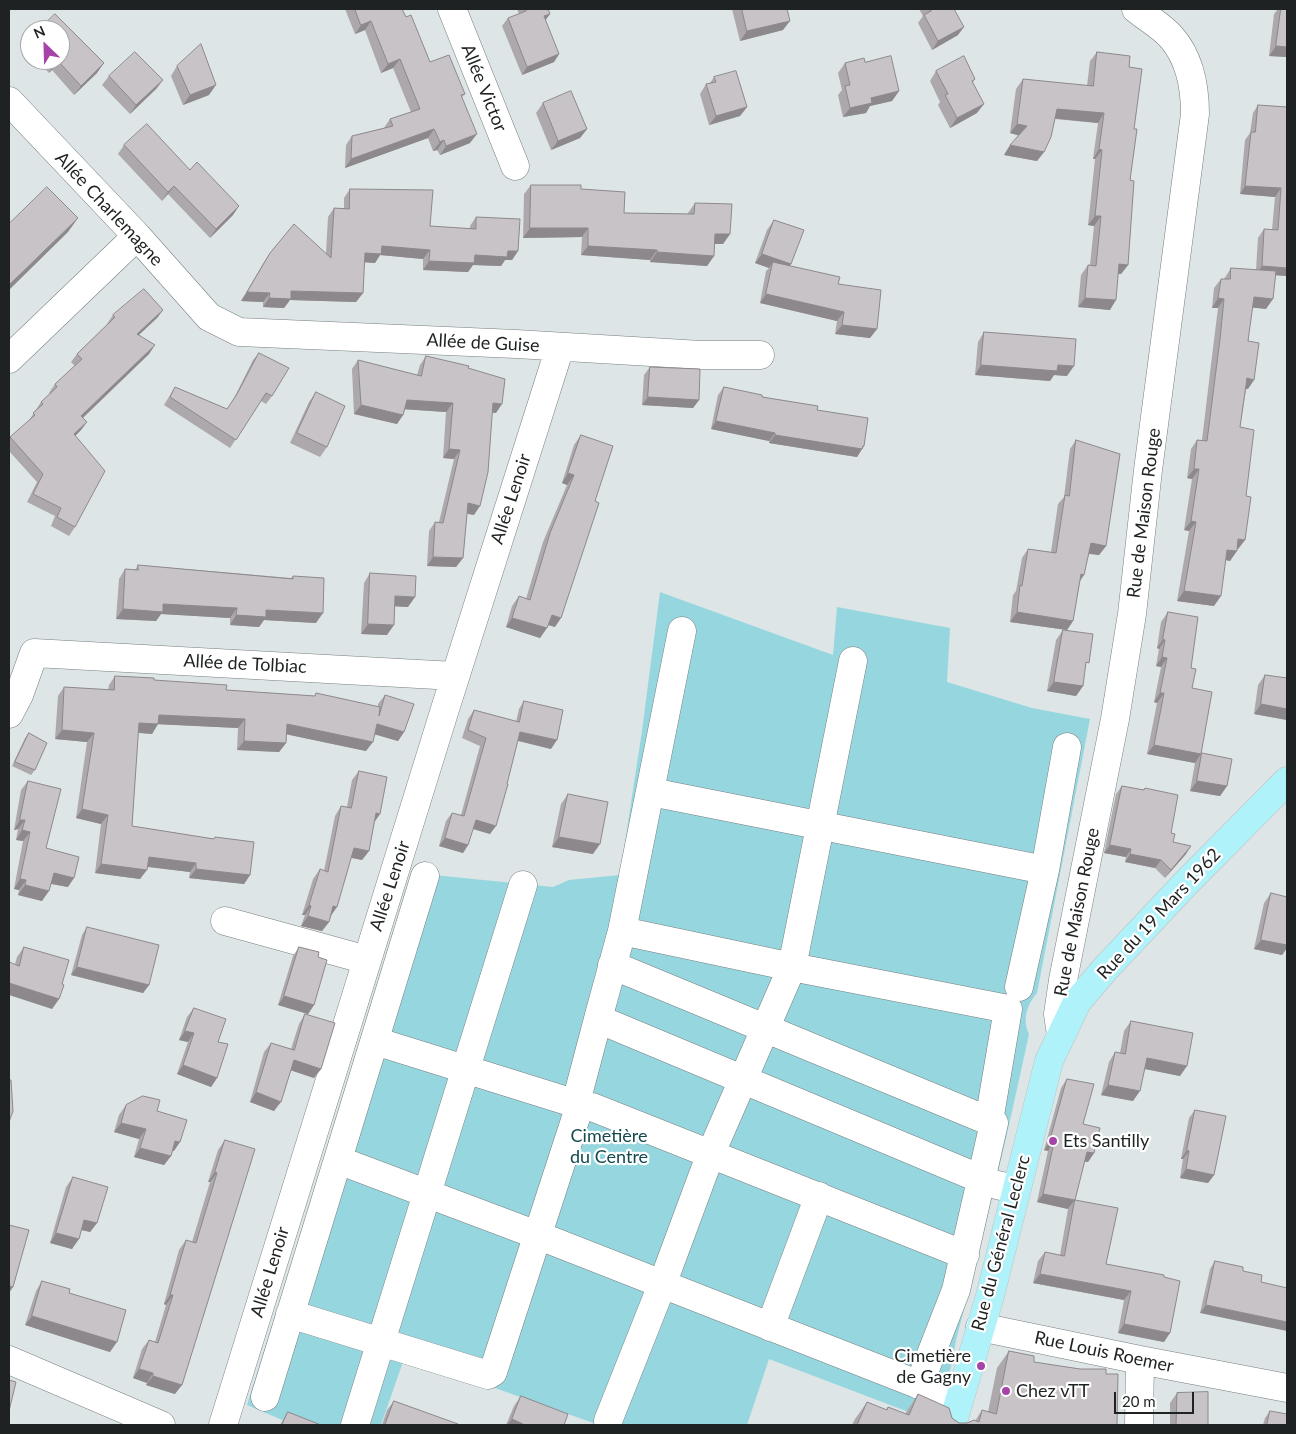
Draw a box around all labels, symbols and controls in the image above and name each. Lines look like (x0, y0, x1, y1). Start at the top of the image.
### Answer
north arrow (20, 20, 70, 70)
text: N (31, 22, 47, 42)
street label: Allée Victor (457, 41, 511, 135)
street label: Allée Charlemagne (51, 147, 167, 271)
street label: Allée de Guise (426, 329, 540, 357)
street label: Rue de Maison Rouge (1123, 427, 1165, 599)
street label: Allée Lenoir (486, 451, 536, 547)
street label: Allée de Tolbiac (183, 650, 307, 678)
street label: Rue de Maison Rouge (1050, 826, 1104, 998)
street label: Allée Lenoir (365, 838, 415, 934)
street label: Rue du 19 Mars 1962 (1093, 844, 1225, 984)
park label: Cimetière du Centre (570, 1125, 648, 1168)
place label: Ets Santilly (1063, 1130, 1149, 1152)
marker: Ets Santilly (1047, 1135, 1059, 1147)
street label: Rue du Général Leclerc (967, 1153, 1035, 1333)
street label: Allée Lenoir (246, 1224, 294, 1320)
street label: Rue Louis Roemer (1032, 1327, 1176, 1377)
place label: Cimetière de Gagny (894, 1345, 971, 1388)
marker: Cimetière de Gagny (975, 1360, 987, 1372)
place label: Chez vTT (1016, 1380, 1089, 1402)
scale bar (1116, 1382, 1196, 1414)
marker: Chez vTT (1000, 1385, 1012, 1397)
text: 20 m (1122, 1392, 1156, 1410)

